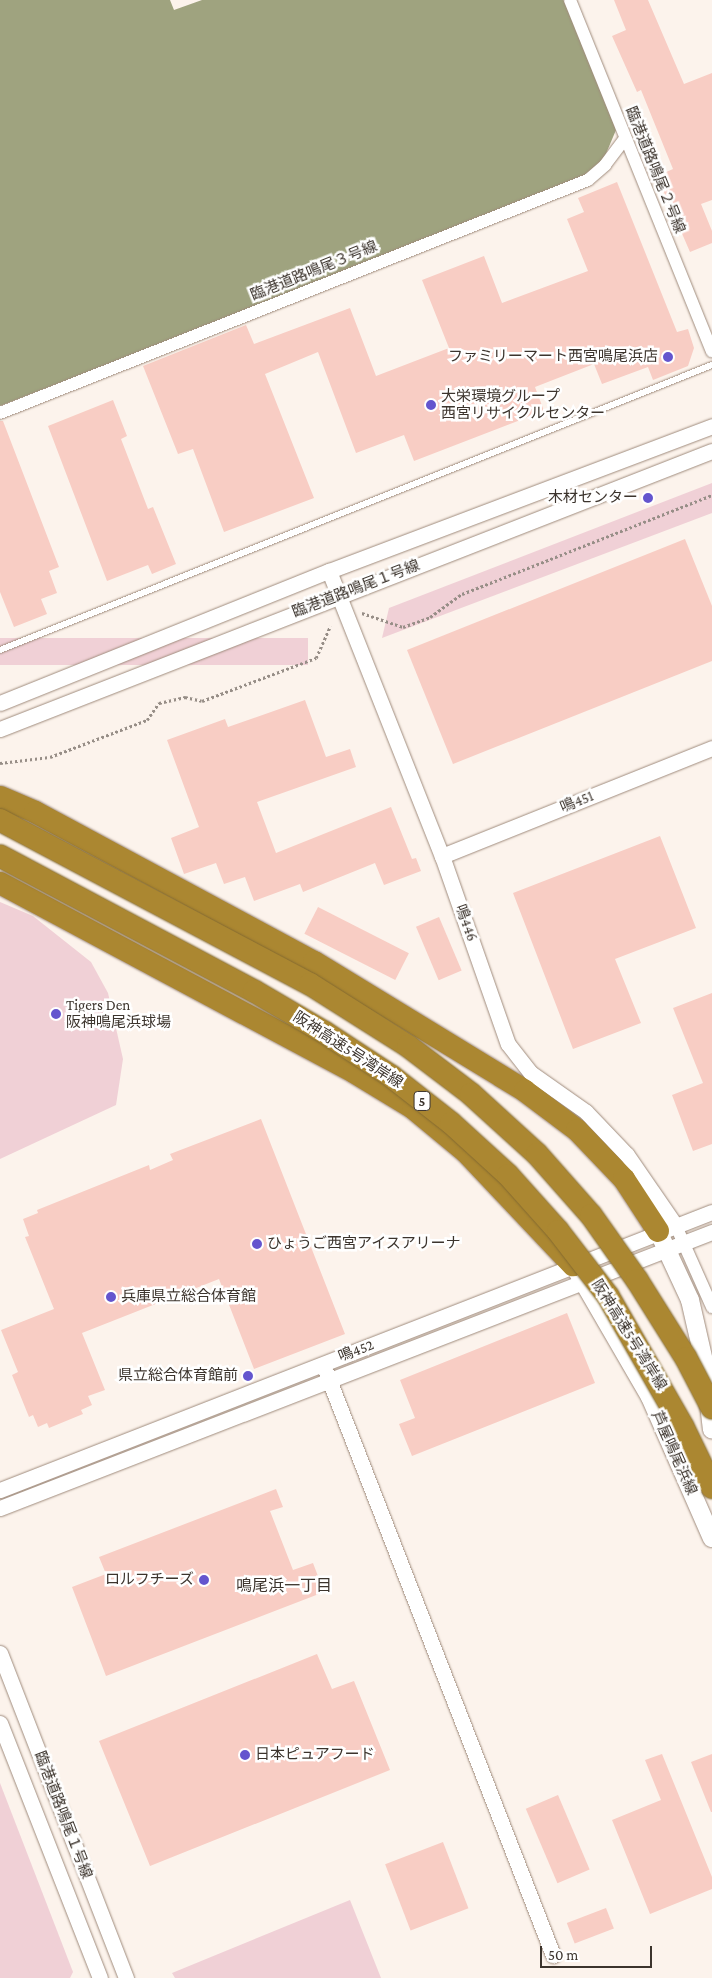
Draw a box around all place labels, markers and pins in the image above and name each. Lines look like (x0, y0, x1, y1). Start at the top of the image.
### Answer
place label: ファミリーマート西宮鳴尾浜店 (448, 348, 658, 366)
marker: ファミリーマート西宮鳴尾浜店 (662, 351, 674, 363)
place label: 大栄環境グループ 西宮リサイクルセンター (441, 387, 606, 422)
marker: 大栄環境グループ 西宮リサイクルセンター (425, 399, 437, 411)
place label: 木材センター (548, 489, 638, 507)
marker: 木材センター (642, 492, 654, 504)
place label: Tigers Den 阪神鳴尾浜球場 (66, 996, 171, 1031)
marker: Tigers Den 阪神鳴尾浜球場 (50, 1008, 62, 1020)
place label: ひょうご西宮アイスアリーナ (267, 1235, 462, 1253)
marker: ひょうご西宮アイスアリーナ (251, 1238, 263, 1250)
place label: 兵庫県立総合体育館 (121, 1288, 256, 1306)
marker: 兵庫県立総合体育館 (105, 1291, 117, 1303)
place label: 県立総合体育館前 (118, 1367, 238, 1385)
marker: 県立総合体育館前 (242, 1370, 254, 1382)
place label: ロルフチーズ (104, 1571, 194, 1589)
marker: ロルフチーズ (198, 1574, 210, 1586)
place label: 日本ピュアフード (255, 1746, 375, 1764)
marker: 日本ピュアフード (239, 1749, 251, 1761)

